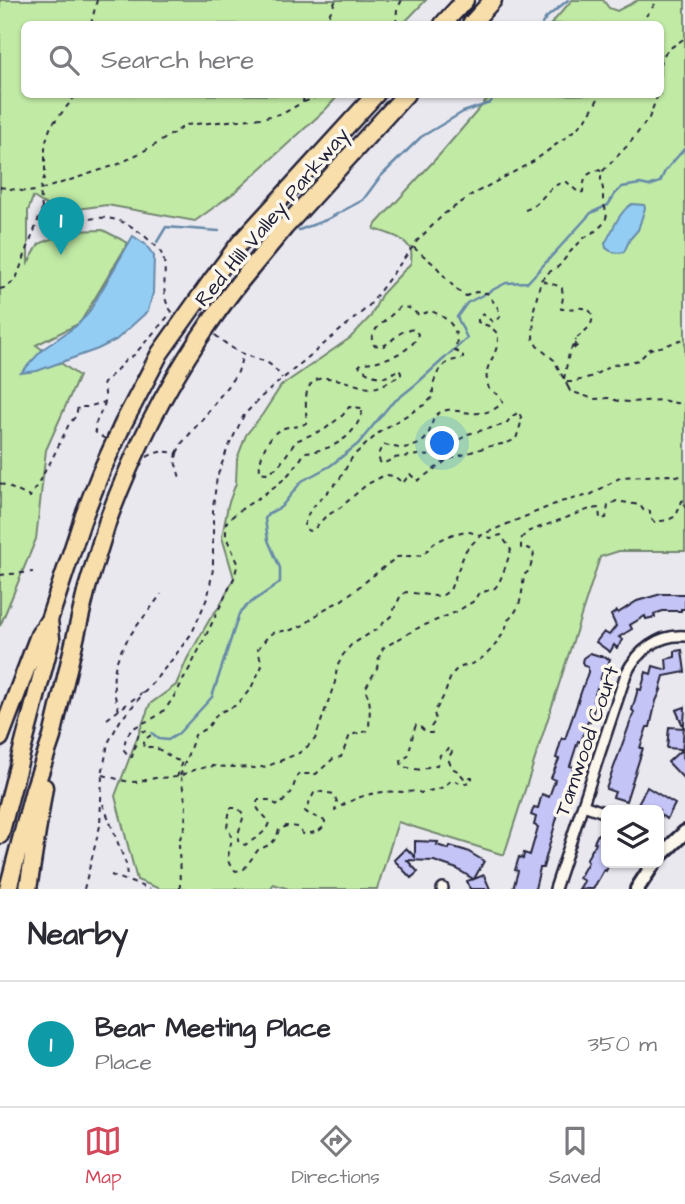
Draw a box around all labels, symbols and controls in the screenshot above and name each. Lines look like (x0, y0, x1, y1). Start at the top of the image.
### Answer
search box (21, 21, 664, 98)
icon: search (45, 41, 83, 79)
text: Search here (101, 42, 254, 78)
street label: Red Hill Valley Parkway (188, 121, 358, 314)
pin: 1 (38, 197, 84, 255)
your location (425, 426, 459, 460)
street label: Tamwood Court (548, 661, 626, 820)
map controls (601, 805, 664, 868)
button: layers (601, 805, 664, 868)
text: Nearby (28, 914, 128, 956)
text: Bear Meeting Place (95, 1010, 331, 1046)
text: 1 (50, 1028, 52, 1060)
text: 350 m (587, 1028, 657, 1060)
text: Place (95, 1046, 152, 1078)
tab: Map (84, 1122, 122, 1191)
tab: Directions (291, 1122, 380, 1191)
tab: Saved (549, 1122, 600, 1191)

